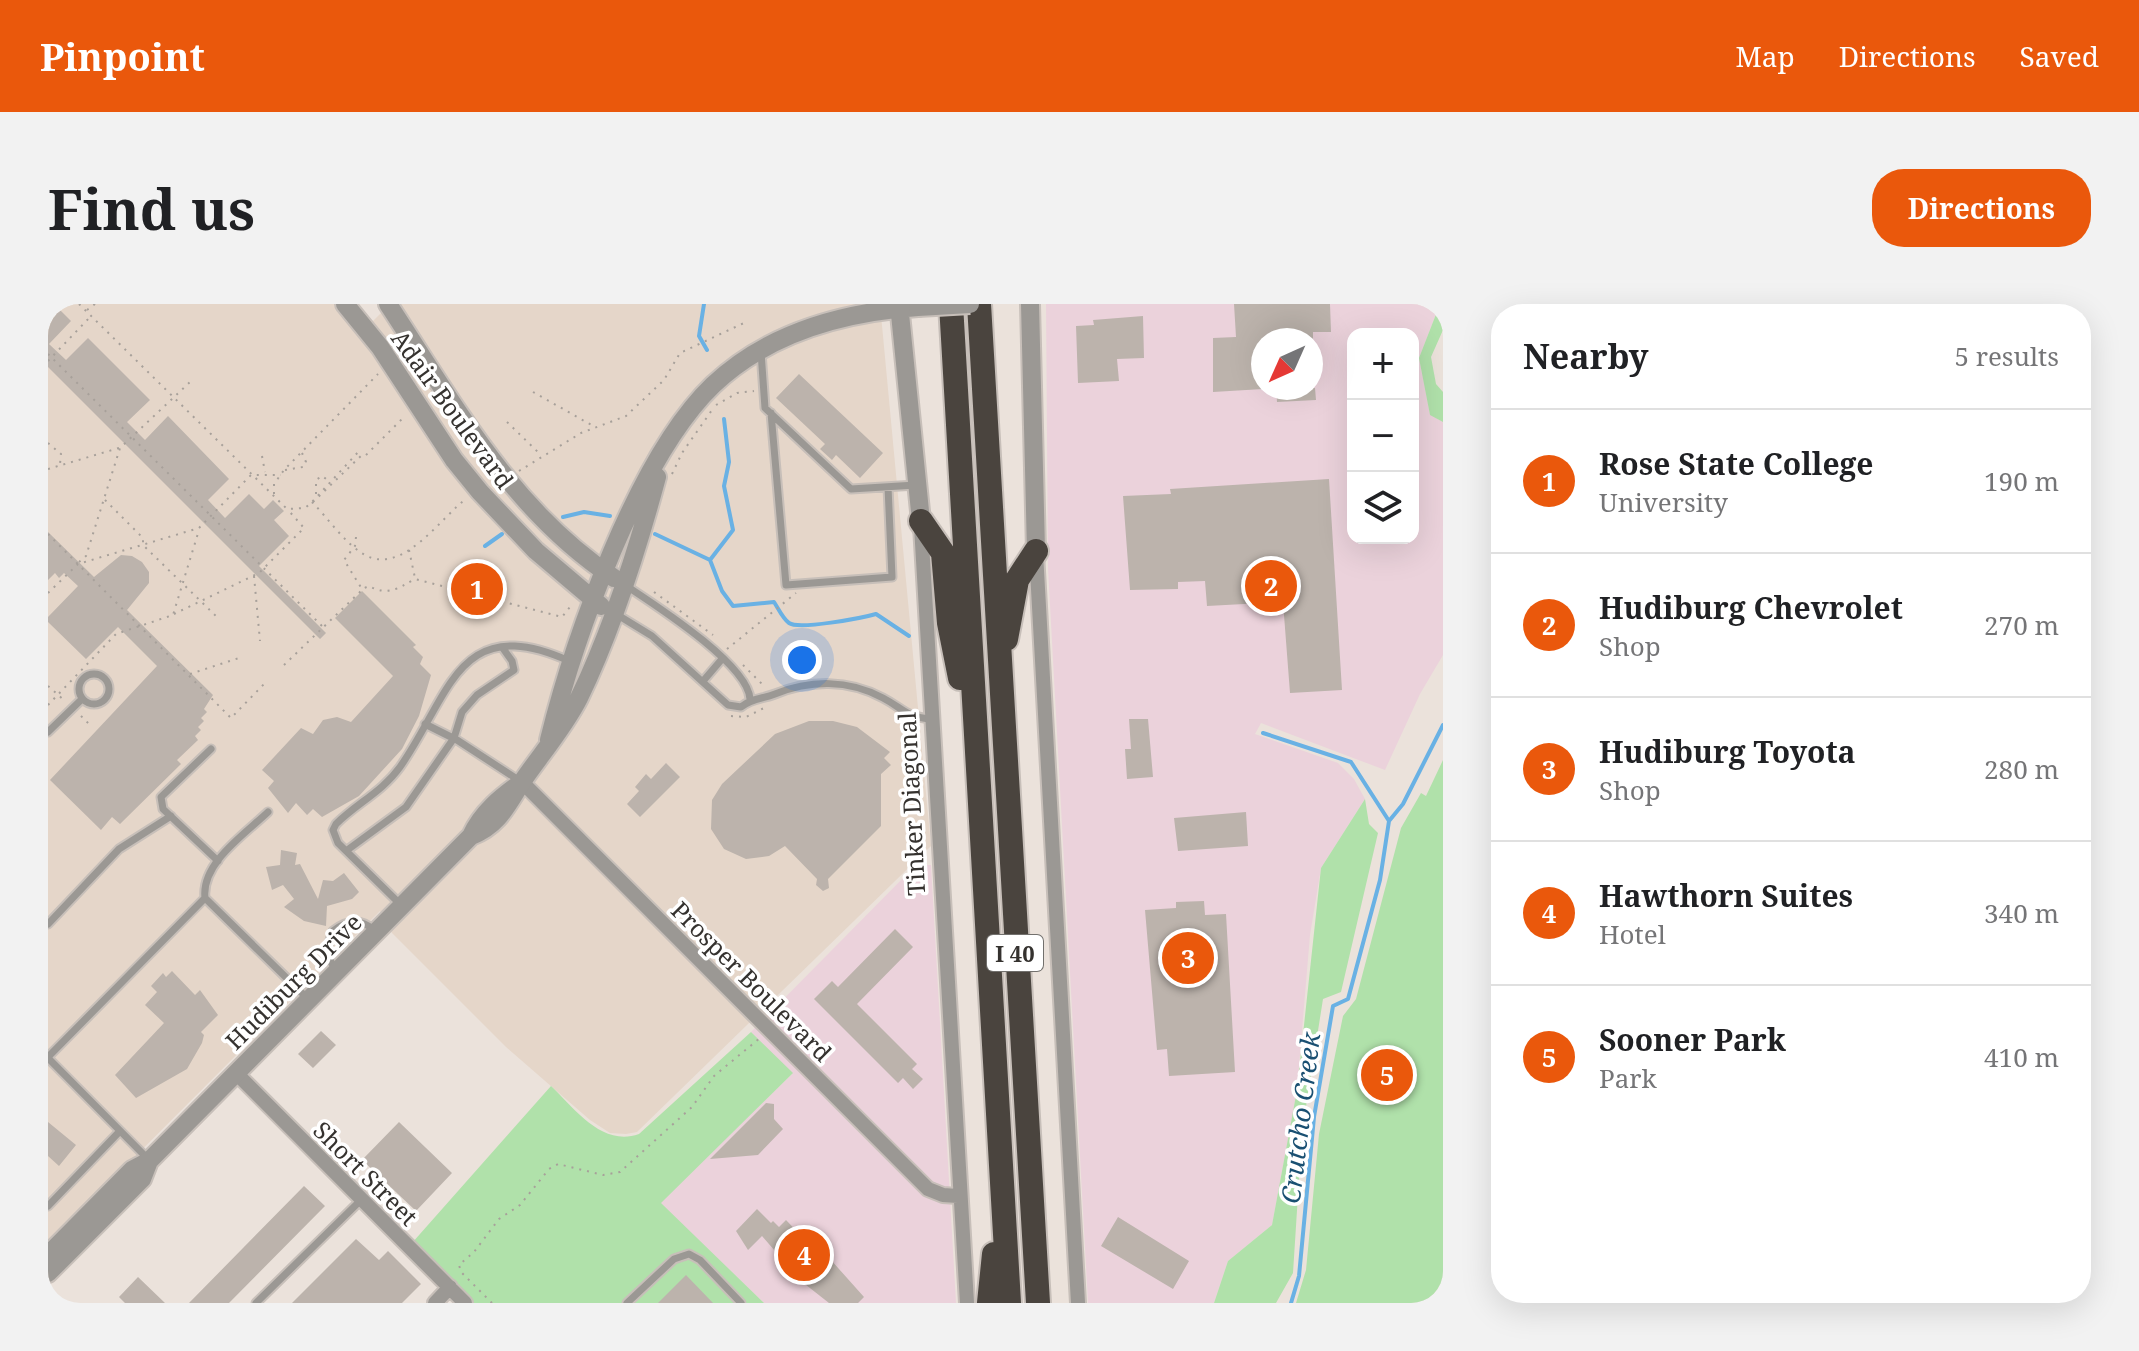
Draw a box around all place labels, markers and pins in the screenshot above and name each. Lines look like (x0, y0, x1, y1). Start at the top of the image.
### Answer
pin: 2 (1245, 556, 1297, 616)
pin: 1 (451, 559, 503, 619)
pin: 3 (1162, 928, 1214, 988)
pin: 5 (1361, 1045, 1413, 1105)
pin: 4 (778, 1225, 830, 1285)

